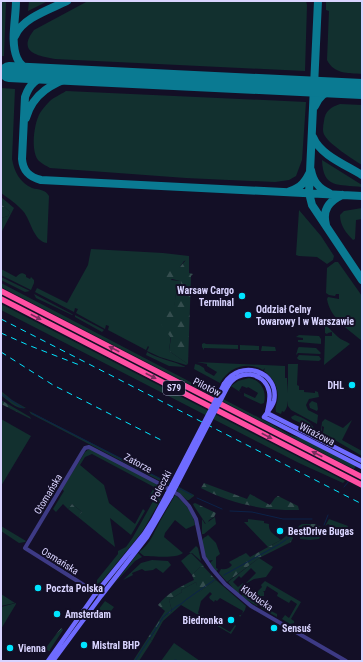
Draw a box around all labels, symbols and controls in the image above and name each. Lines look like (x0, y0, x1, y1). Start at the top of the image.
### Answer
place label: Warsaw Cargo Terminal (177, 285, 234, 308)
marker: Warsaw Cargo Terminal (237, 291, 247, 301)
place label: Oddział Celny Towarowy I w Warszawie (256, 304, 354, 327)
marker: Oddział Celny Towarowy I w Warszawie (243, 310, 253, 320)
one-way arrow (30, 313, 41, 320)
one-way arrow (109, 346, 120, 352)
one-way arrow (145, 373, 157, 379)
street label: Pilotów (191, 375, 223, 399)
place label: DHL (327, 380, 344, 391)
marker: DHL (347, 380, 357, 390)
road number: S79 (163, 381, 185, 395)
street label: Wirażowa (297, 420, 337, 448)
one-way arrow (261, 433, 273, 439)
street label: Zatorze (122, 451, 154, 475)
one-way arrow (311, 451, 323, 457)
street label: Poleczki (149, 469, 173, 503)
street label: Otomańska (32, 472, 64, 516)
marker: BestDrive Bugas (275, 526, 285, 536)
place label: BestDrive Bugas (288, 526, 354, 537)
street label: Osmańska (39, 545, 81, 577)
marker: Poczta Polska (33, 583, 43, 593)
place label: Poczta Polska (46, 583, 103, 594)
street label: Kłobucka (239, 583, 275, 613)
marker: Amsterdam (52, 609, 62, 619)
place label: Amsterdam (65, 609, 111, 620)
place label: Biedronka (183, 615, 223, 626)
marker: Biedronka (226, 615, 236, 625)
marker: Sensuś (269, 623, 279, 633)
place label: Sensuś (282, 623, 312, 634)
marker: Mistral BHP (79, 640, 89, 650)
place label: Mistral BHP (92, 640, 140, 651)
marker: Vienna (5, 643, 15, 653)
place label: Vienna (18, 643, 46, 654)

